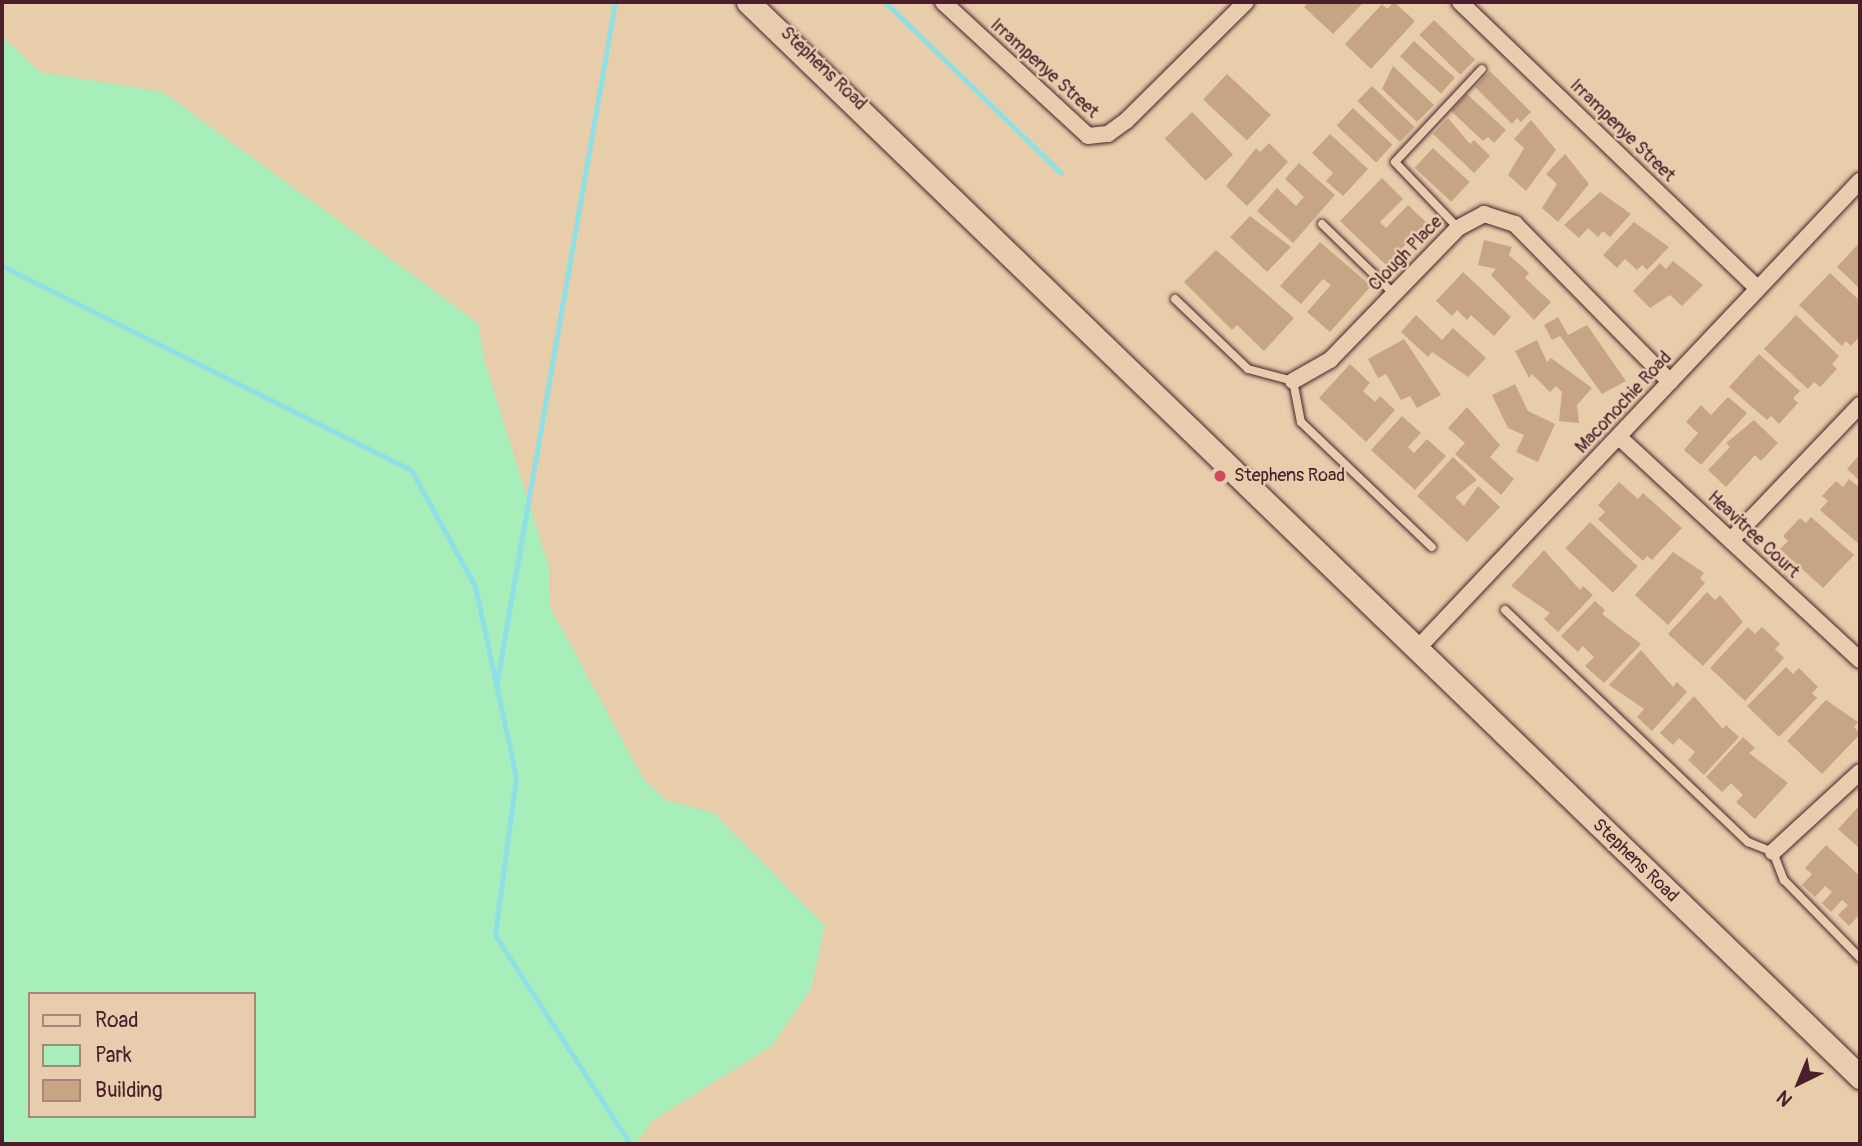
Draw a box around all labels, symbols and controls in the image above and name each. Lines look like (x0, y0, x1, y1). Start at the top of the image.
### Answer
street label: Irrampenye Street (985, 15, 1103, 123)
street label: Stephens Road (776, 23, 870, 115)
street label: Irrampenye Street (1565, 75, 1679, 187)
street label: Clough Place (1365, 212, 1447, 296)
street label: Maconochie Road (1571, 348, 1677, 458)
place label: Stephens Road (1234, 465, 1345, 487)
marker: Stephens Road (1212, 468, 1228, 484)
street label: Heavitree Court (1703, 487, 1803, 583)
street label: Stephens Road (1588, 815, 1682, 907)
legend (28, 992, 256, 1118)
text: Road (95, 1007, 139, 1034)
text: Park (95, 1042, 132, 1069)
north arrow (1764, 1048, 1834, 1118)
text: Building (95, 1077, 162, 1104)
text: N (1772, 1085, 1798, 1112)

